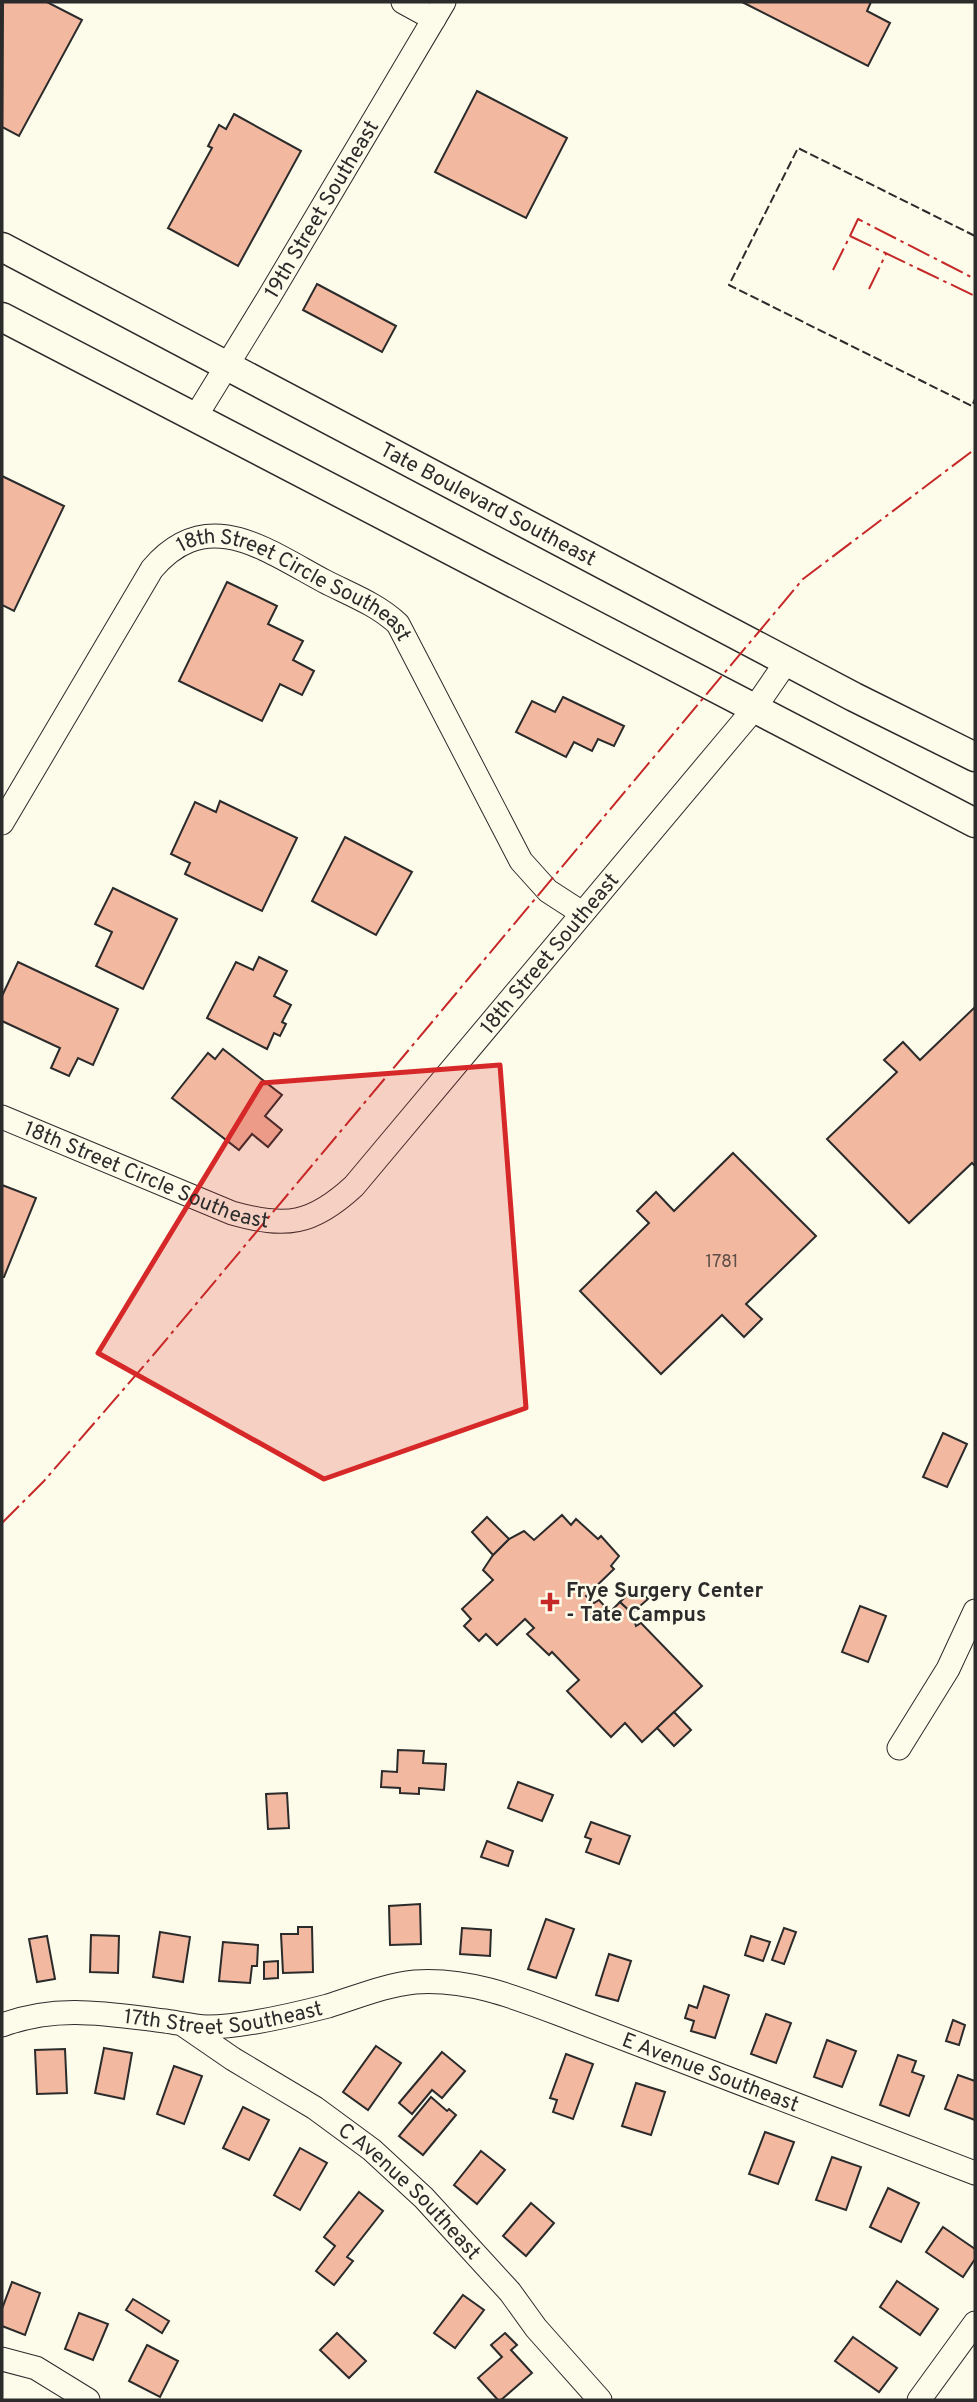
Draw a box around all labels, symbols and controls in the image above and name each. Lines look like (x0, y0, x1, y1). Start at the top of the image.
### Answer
street label: 19th Street Southeast (259, 116, 386, 304)
street label: Tate Boulevard Southeast (375, 437, 600, 573)
street label: 18th Street Circle Southeast (172, 524, 417, 646)
street label: 18th Street Southeast (475, 868, 626, 1041)
street label: 18th Street Circle Southeast (20, 1116, 270, 1236)
house number: 1781 (705, 1251, 739, 1274)
place label: Frye Surgery Center - Tate Campus (566, 1578, 763, 1629)
marker: Frye Surgery Center - Tate Campus (540, 1592, 560, 1612)
street label: 17th Street Southeast (122, 1996, 326, 2042)
street label: E Avenue Southeast (618, 2027, 802, 2119)
street label: C Avenue Southeast (332, 2117, 486, 2266)

